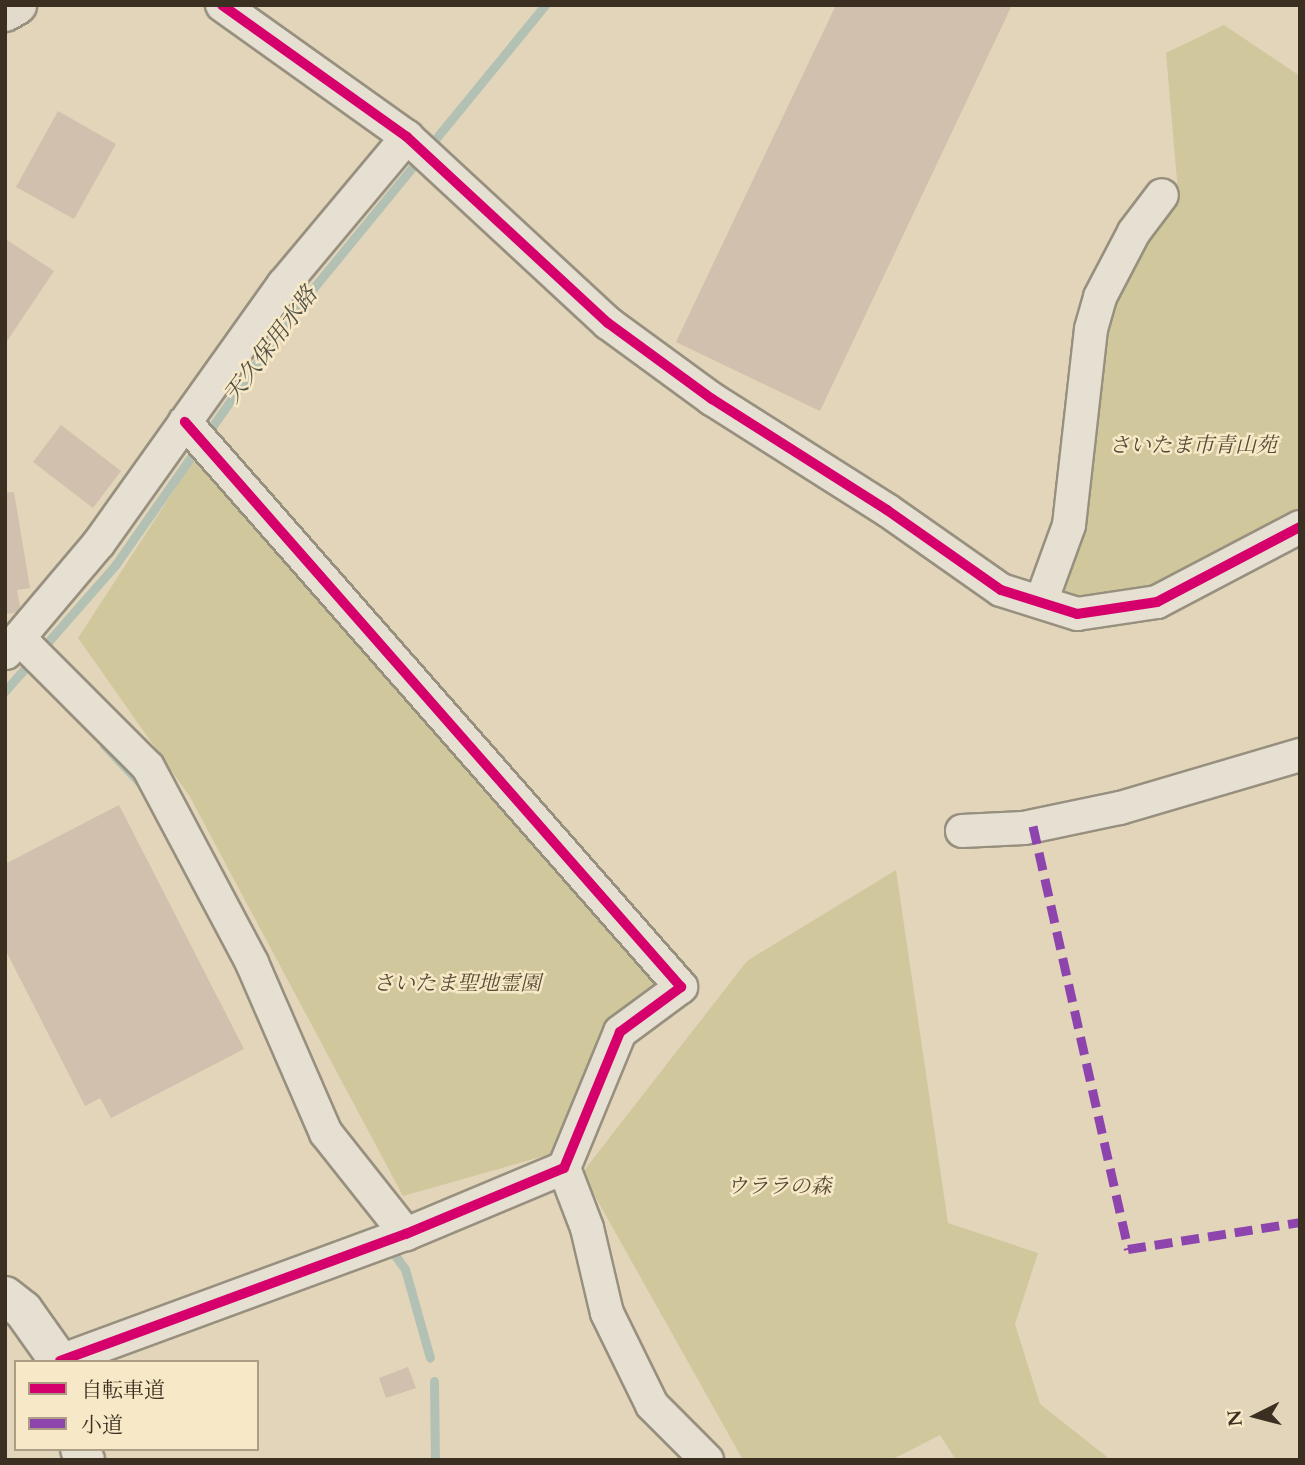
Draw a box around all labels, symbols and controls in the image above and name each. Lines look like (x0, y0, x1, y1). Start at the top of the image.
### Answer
water label: 天久保用水路 (218, 282, 324, 408)
park label: さいたま市青山苑 (1109, 433, 1277, 459)
park label: さいたま聖地霊園 (373, 971, 541, 997)
park label: ウララの森 (727, 1174, 831, 1200)
legend (14, 1360, 259, 1451)
text: 自転車道 (81, 1376, 165, 1405)
north arrow (1221, 1381, 1291, 1451)
text: N (1221, 1409, 1249, 1428)
text: 小道 (81, 1411, 123, 1440)

